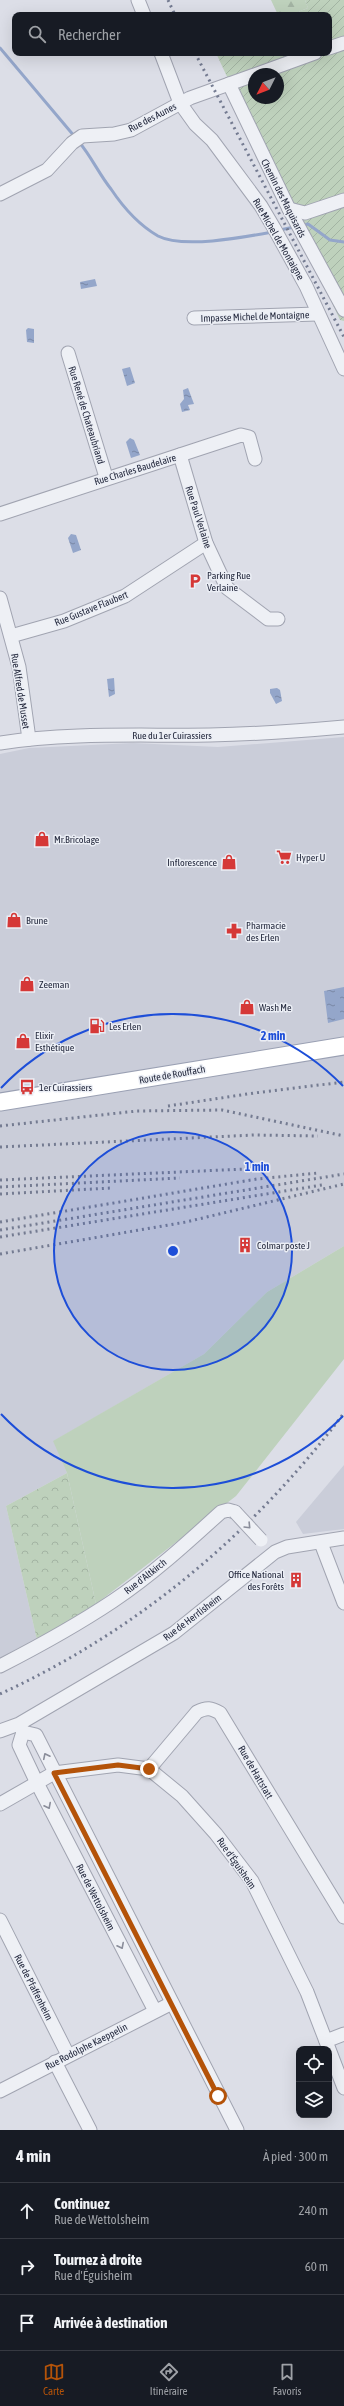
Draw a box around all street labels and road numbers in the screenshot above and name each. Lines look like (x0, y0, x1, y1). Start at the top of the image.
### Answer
street label: Rue des Aunes (126, 100, 179, 134)
street label: Chemin des Maquisards (259, 157, 308, 240)
street label: Rue Michel de Montaigne (251, 197, 307, 282)
street label: Impasse Michel de Montaigne (201, 309, 310, 324)
street label: Rue René de Chateaubriand (66, 365, 107, 466)
street label: Rue Charles Baudelaire (93, 452, 178, 487)
street label: Rue Paul Verlaine (183, 485, 214, 550)
street label: Rue Gustave Flaubert (53, 589, 130, 628)
street label: Rue Alfred de Musset (9, 653, 32, 730)
street label: Rue du 1er Cuirassiers (132, 730, 212, 741)
street label: Route de Rouffach (138, 1063, 206, 1086)
street label: Rue d'Altkirch (122, 1556, 169, 1596)
street label: Rue de Herrlisheim (161, 1592, 224, 1643)
street label: Rue de Hattstatt (236, 1744, 275, 1801)
street label: Rue d'Éguisheim (215, 1835, 258, 1891)
street label: Rue de Wettolsheim (74, 1862, 117, 1932)
street label: Rue de Pfaffenheim (12, 1952, 55, 2022)
street label: Rue Rodolphe Kaeppelin (43, 2021, 129, 2072)

